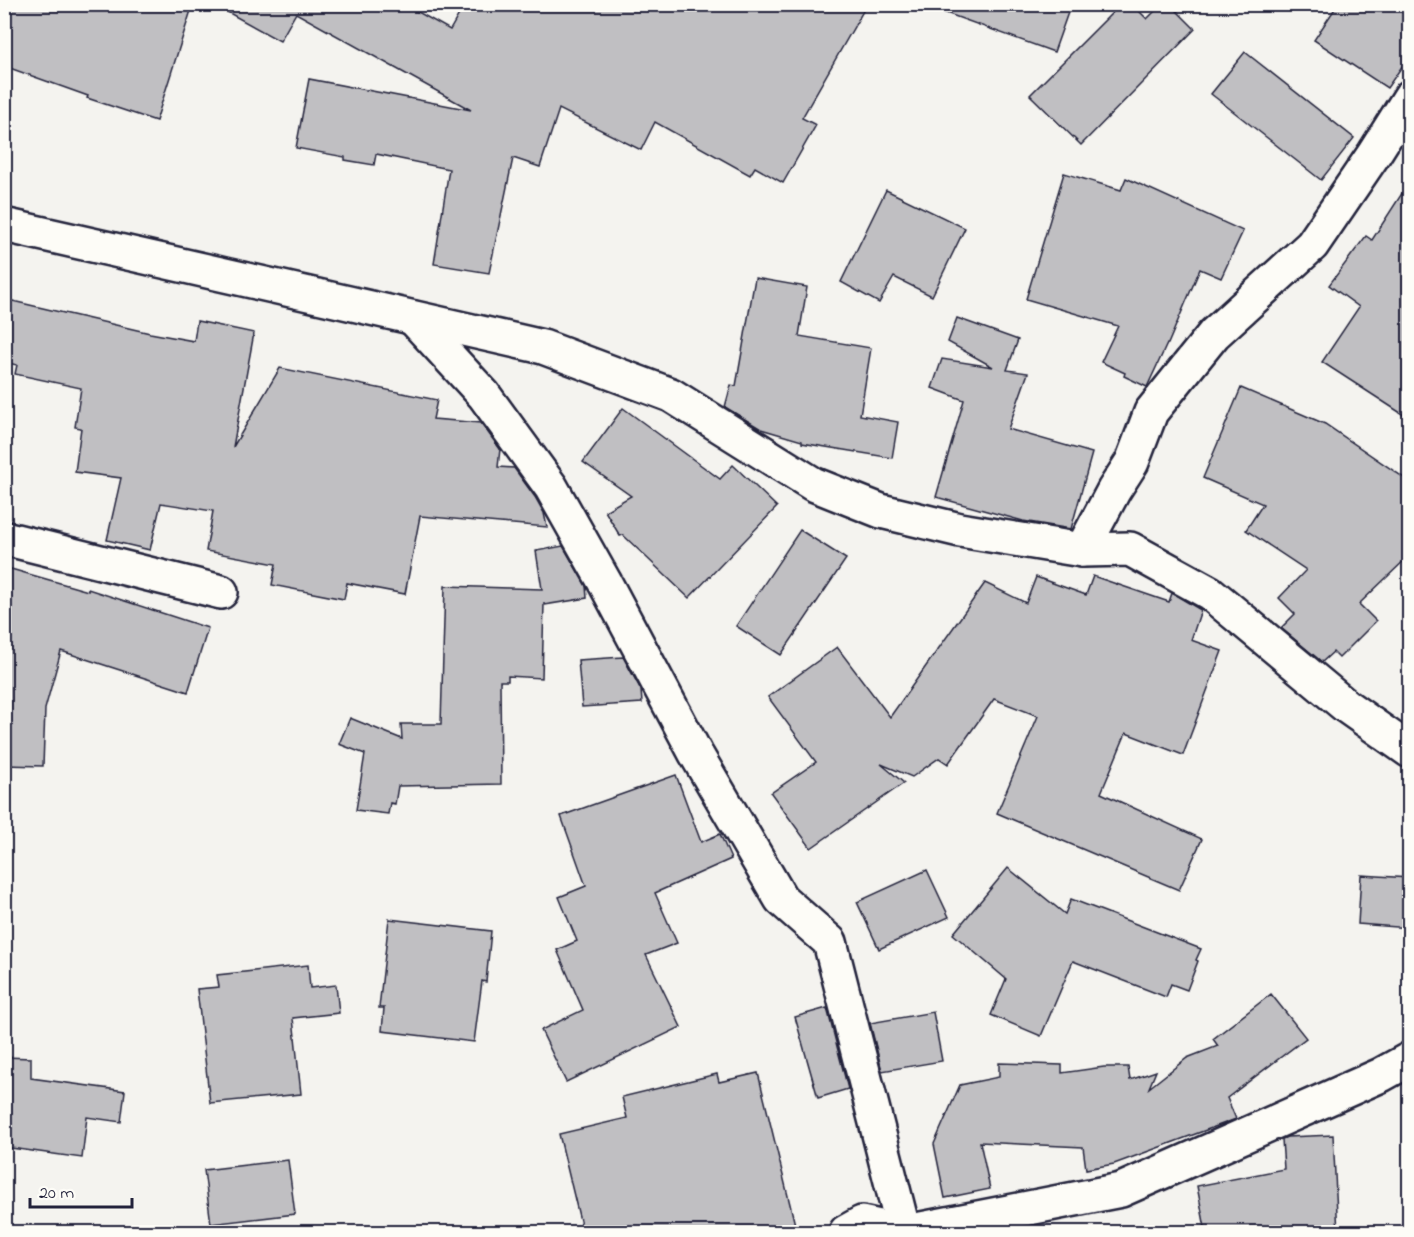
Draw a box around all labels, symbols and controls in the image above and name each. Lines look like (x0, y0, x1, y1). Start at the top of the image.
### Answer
scale bar (30, 1171, 132, 1209)
text: 20 m (39, 1181, 74, 1207)

